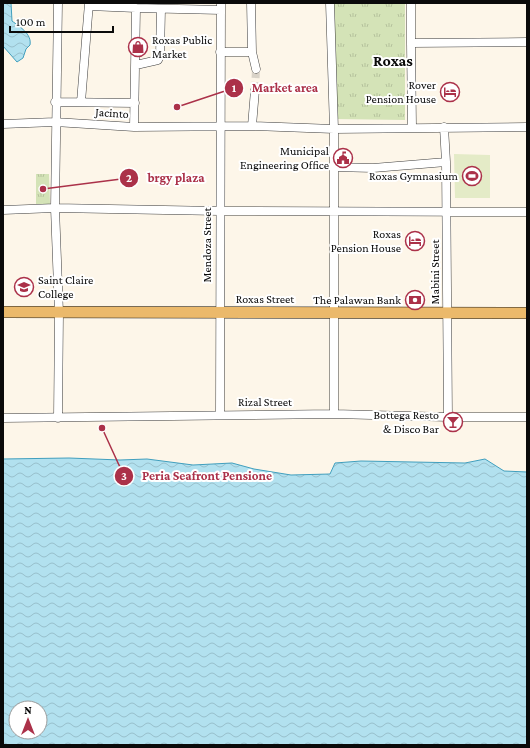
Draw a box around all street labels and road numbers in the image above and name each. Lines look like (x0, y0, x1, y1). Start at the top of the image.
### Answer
street label: Jacinto (94, 105, 129, 121)
street label: Mendoza Street (200, 206, 214, 282)
street label: Mabini Street (428, 239, 442, 304)
street label: Roxas Street (236, 292, 295, 306)
street label: Rizal Street (238, 395, 293, 409)

